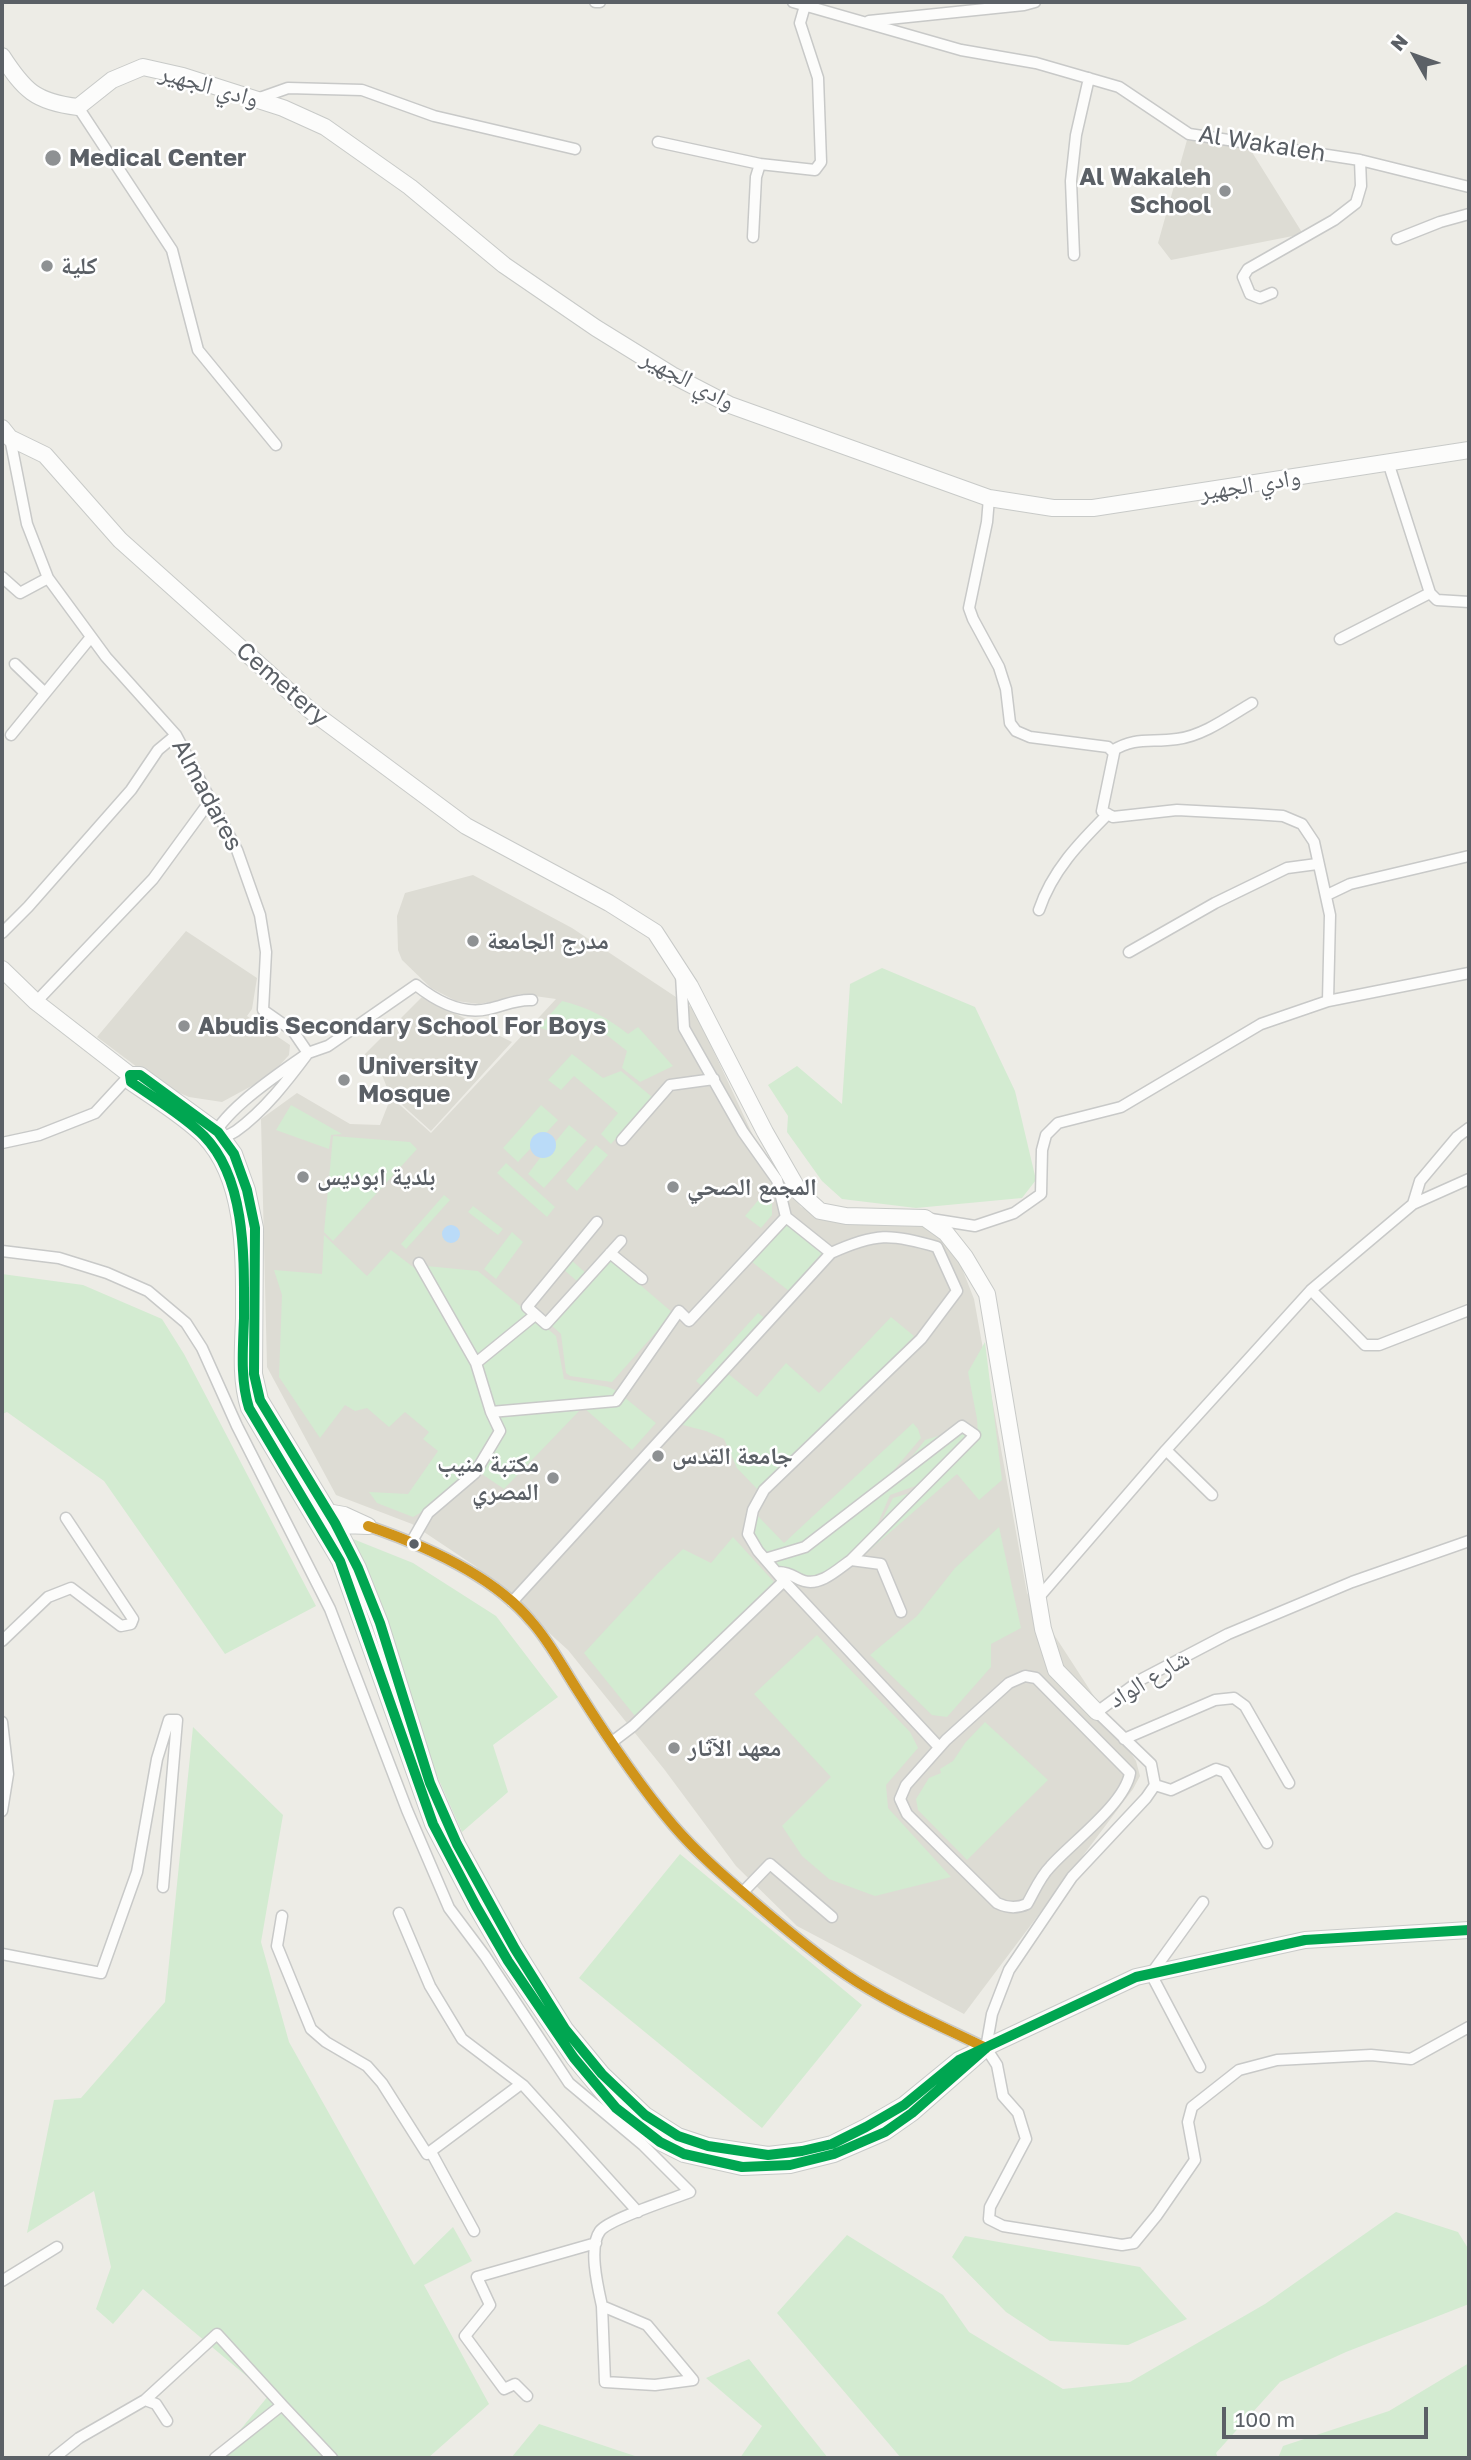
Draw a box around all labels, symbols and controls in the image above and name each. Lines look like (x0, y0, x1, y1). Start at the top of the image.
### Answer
north arrow (1380, 21, 1450, 91)
text: N (1385, 29, 1412, 55)
street label: وادي الجهير (156, 58, 262, 114)
street label: Al Wakaleh (1197, 120, 1327, 168)
place label: Medical Center (69, 144, 246, 172)
marker: Medical Center (43, 148, 63, 168)
place label: Al Wakaleh School (1079, 163, 1211, 219)
marker: Al Wakaleh School (1217, 183, 1233, 199)
place label: كلية (61, 252, 97, 280)
marker: كلية (39, 258, 55, 274)
street label: وادي الجهير (636, 343, 740, 417)
street label: وادي الجهير (1197, 463, 1303, 507)
street label: Cemetery (230, 636, 334, 732)
street label: Almadares (166, 734, 248, 856)
place label: مدرج الجامعة (487, 927, 609, 955)
marker: مدرج الجامعة (465, 933, 481, 949)
place label: Abudis Secondary School For Boys (198, 1012, 606, 1040)
marker: Abudis Secondary School For Boys (176, 1018, 192, 1034)
place label: University Mosque (358, 1052, 478, 1108)
marker: University Mosque (336, 1072, 352, 1088)
place label: بلدية ابوديس (317, 1163, 435, 1191)
marker: بلدية ابوديس (295, 1169, 311, 1185)
place label: المجمع الصحي (687, 1173, 817, 1201)
marker: المجمع الصحي (665, 1179, 681, 1195)
place label: جامعة القدس (672, 1442, 793, 1470)
marker: جامعة القدس (650, 1448, 666, 1464)
place label: مكتبة منيب المصري (437, 1450, 539, 1506)
marker: مكتبة منيب المصري (545, 1470, 561, 1486)
unlabelled marker (407, 1537, 421, 1551)
street label: شارع الواد (1103, 1644, 1195, 1714)
place label: معهد الآثار (688, 1734, 781, 1762)
marker: معهد الآثار (666, 1740, 682, 1756)
scale bar (1226, 2394, 1432, 2438)
text: 100 m (1235, 2406, 1295, 2432)

